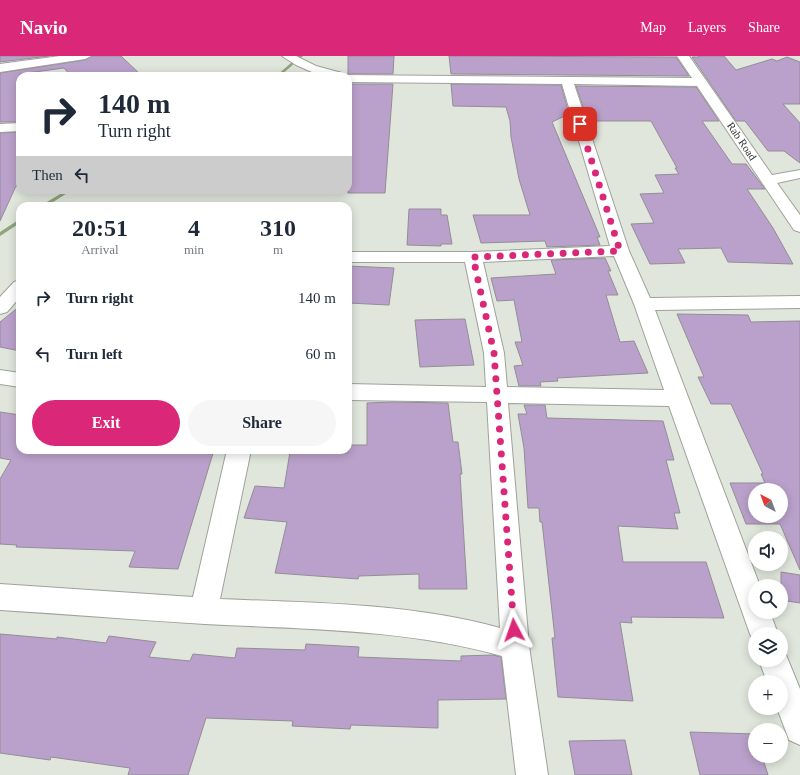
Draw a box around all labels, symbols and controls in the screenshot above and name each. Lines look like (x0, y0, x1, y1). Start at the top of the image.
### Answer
text: Navio (20, 17, 68, 38)
text: Map (640, 20, 666, 35)
text: Layers (688, 20, 726, 35)
text: Share (748, 20, 780, 35)
icon: right (32, 88, 84, 140)
text: 140 m (98, 88, 170, 119)
pin (563, 107, 597, 141)
icon: arrive (569, 113, 591, 135)
street label: Rab Road (725, 120, 759, 163)
text: Turn right (98, 121, 171, 141)
icon: left (71, 164, 93, 186)
text: Then (32, 167, 63, 183)
text: 20:51 (72, 215, 128, 241)
text: 4 (188, 215, 200, 241)
text: 310 (260, 215, 296, 241)
text: Arrival (81, 242, 119, 257)
text: min (184, 242, 204, 257)
text: m (273, 242, 283, 257)
icon: right (32, 287, 54, 309)
text: Turn right (66, 290, 133, 306)
text: 140 m (298, 290, 336, 306)
icon: left (32, 343, 54, 365)
text: Turn left (66, 346, 123, 362)
text: 60 m (306, 346, 336, 362)
button: Exit (32, 400, 180, 446)
button: Share (188, 400, 336, 446)
north arrow (748, 483, 788, 523)
map controls (748, 483, 788, 763)
button: sound (748, 531, 788, 571)
button: search (748, 579, 788, 619)
position arrow (493, 609, 535, 651)
button: layers (748, 627, 788, 667)
button: + (748, 675, 788, 715)
button: − (748, 723, 788, 763)

